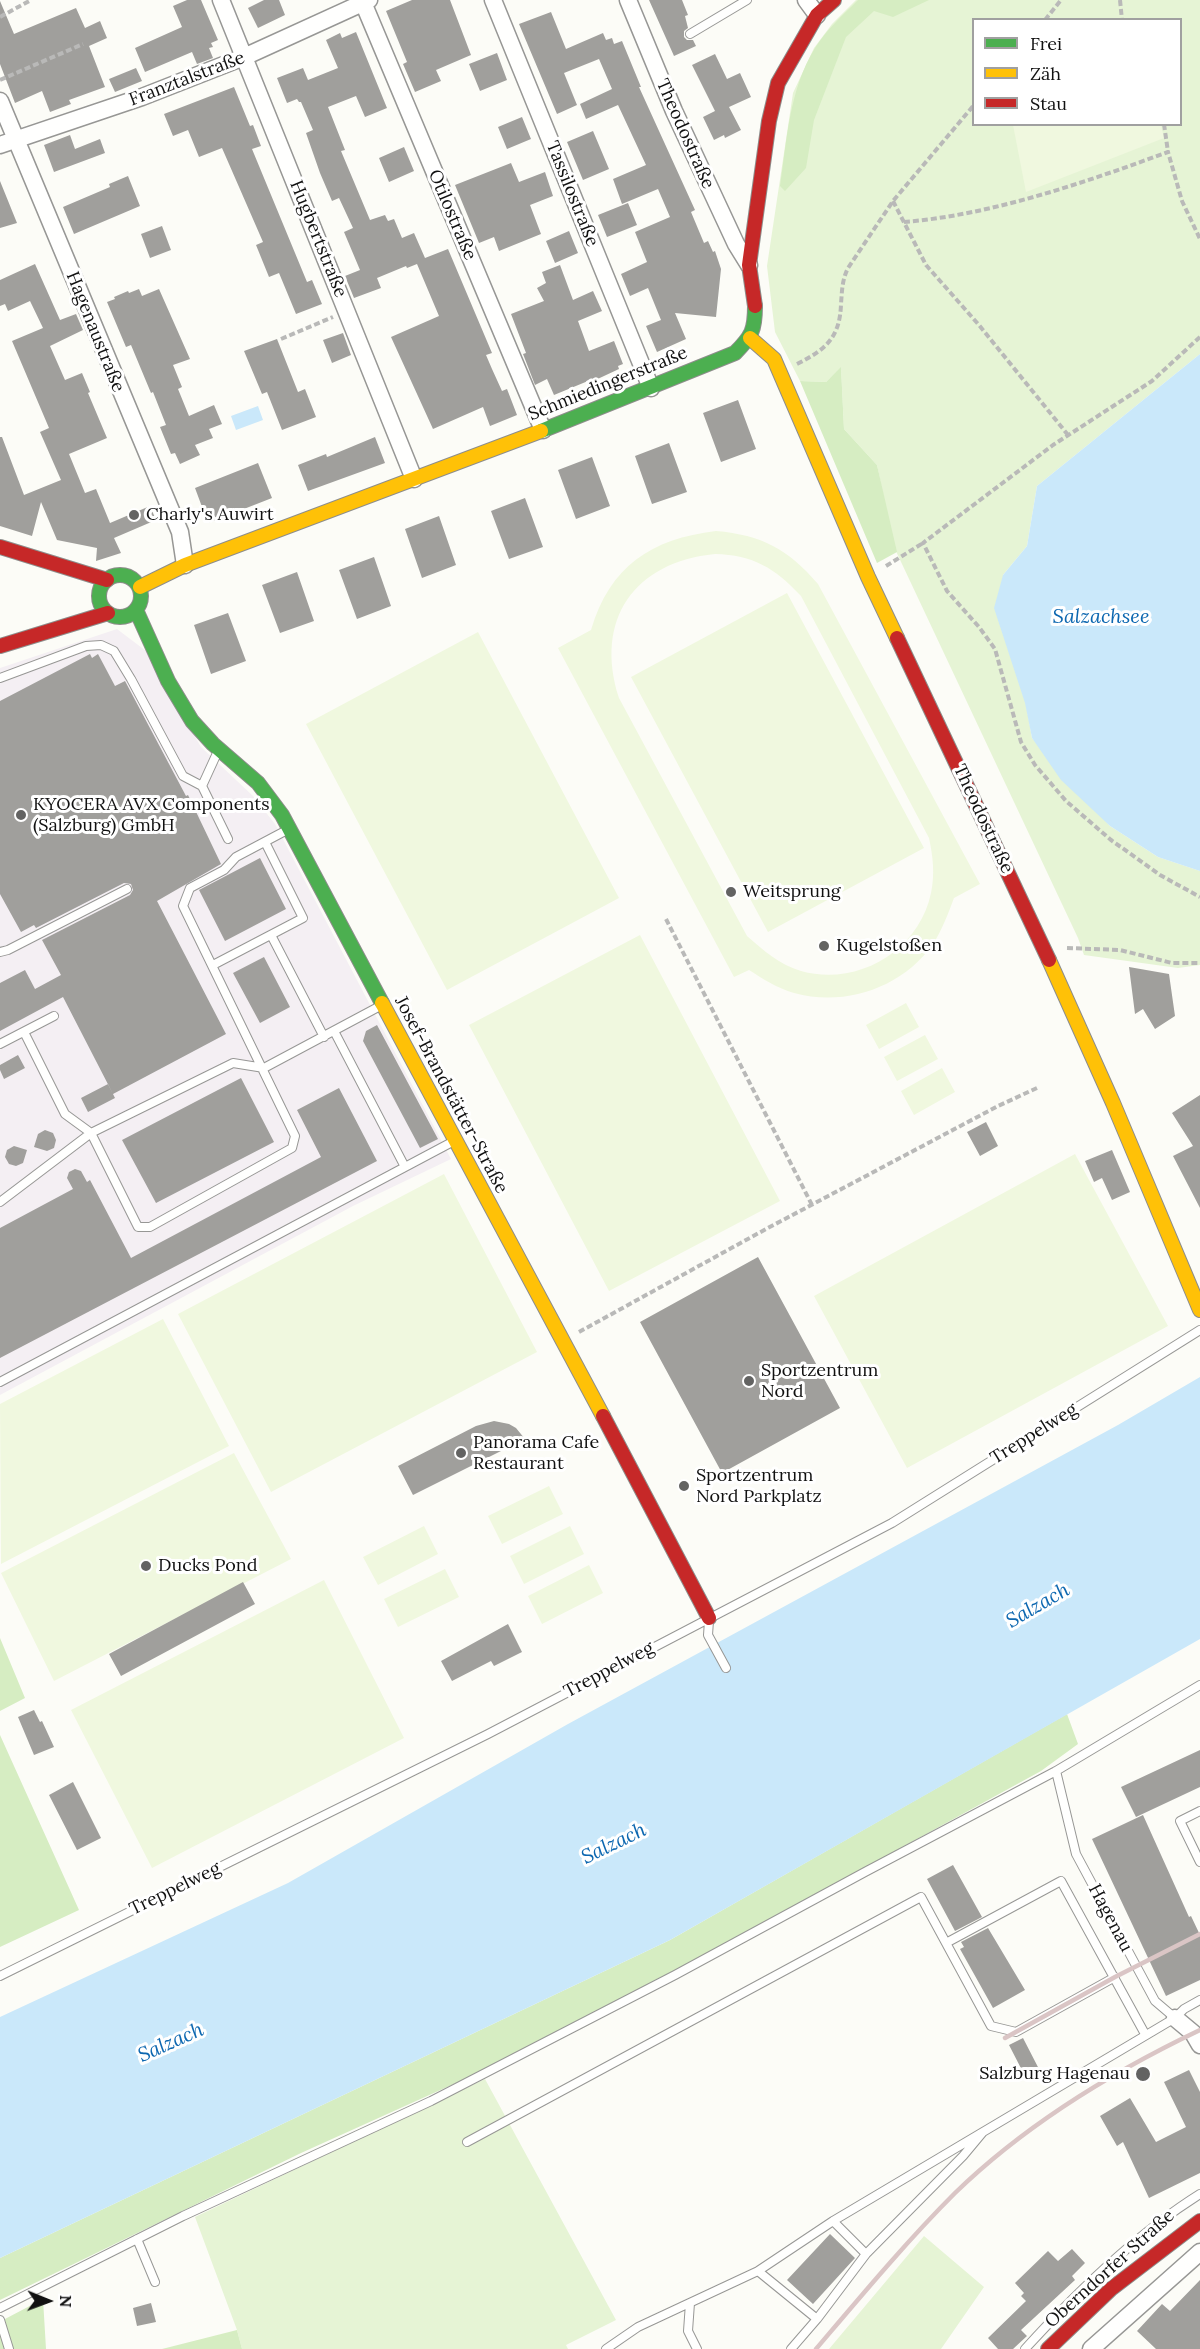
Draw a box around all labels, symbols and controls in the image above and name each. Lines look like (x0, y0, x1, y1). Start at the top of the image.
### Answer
legend (972, 18, 1182, 126)
text: Frei (1030, 32, 1062, 55)
street label: Franztalstraße (126, 47, 248, 111)
text: Zäh (1030, 62, 1061, 85)
street label: Theodostraße (651, 76, 719, 192)
text: Stau (1030, 92, 1067, 115)
street label: Tassilostraße (541, 138, 603, 250)
street label: Otilostraße (423, 167, 481, 263)
street label: Hugbertstraße (285, 177, 351, 301)
street label: Hagenaustraße (61, 269, 129, 395)
street label: Schmiedingerstraße (525, 342, 691, 426)
place label: Charly's Auwirt (146, 504, 274, 526)
marker: Charly's Auwirt (127, 508, 141, 522)
water label: Salzachsee (1053, 605, 1149, 629)
street label: Theodostraße (948, 761, 1018, 877)
place label: KYOCERA AVX Components (Salzburg) GmbH (33, 794, 270, 836)
marker: KYOCERA AVX Components (Salzburg) GmbH (14, 808, 28, 822)
place label: Weitsprung (743, 881, 841, 903)
marker: Weitsprung (724, 885, 738, 899)
place label: Kugelstoßen (836, 935, 942, 957)
marker: Kugelstoßen (817, 939, 831, 953)
street label: Josef-Brandstätter-Straße (390, 993, 512, 1197)
place label: Sportzentrum Nord (761, 1360, 878, 1402)
marker: Sportzentrum Nord (742, 1374, 756, 1388)
street label: Treppelweg (986, 1399, 1082, 1469)
place label: Panorama Cafe Restaurant (473, 1432, 599, 1474)
marker: Panorama Cafe Restaurant (454, 1446, 468, 1460)
place label: Sportzentrum Nord Parkplatz (696, 1465, 822, 1508)
marker: Sportzentrum Nord Parkplatz (677, 1479, 691, 1493)
place label: Ducks Pond (158, 1555, 257, 1577)
marker: Ducks Pond (139, 1559, 153, 1573)
water label: Salzach (1002, 1578, 1074, 1634)
street label: Treppelweg (560, 1637, 658, 1703)
water label: Salzach (578, 1818, 650, 1870)
street label: Treppelweg (126, 1858, 224, 1920)
street label: Hagenau (1083, 1880, 1137, 1956)
water label: Salzach (135, 2018, 207, 2068)
place label: Salzburg Hagenau (979, 2063, 1130, 2085)
marker: Salzburg Hagenau (1134, 2065, 1152, 2083)
street label: Oberndorfer Straße (1041, 2205, 1179, 2333)
north arrow (18, 2271, 78, 2331)
text: N (56, 2295, 76, 2308)

